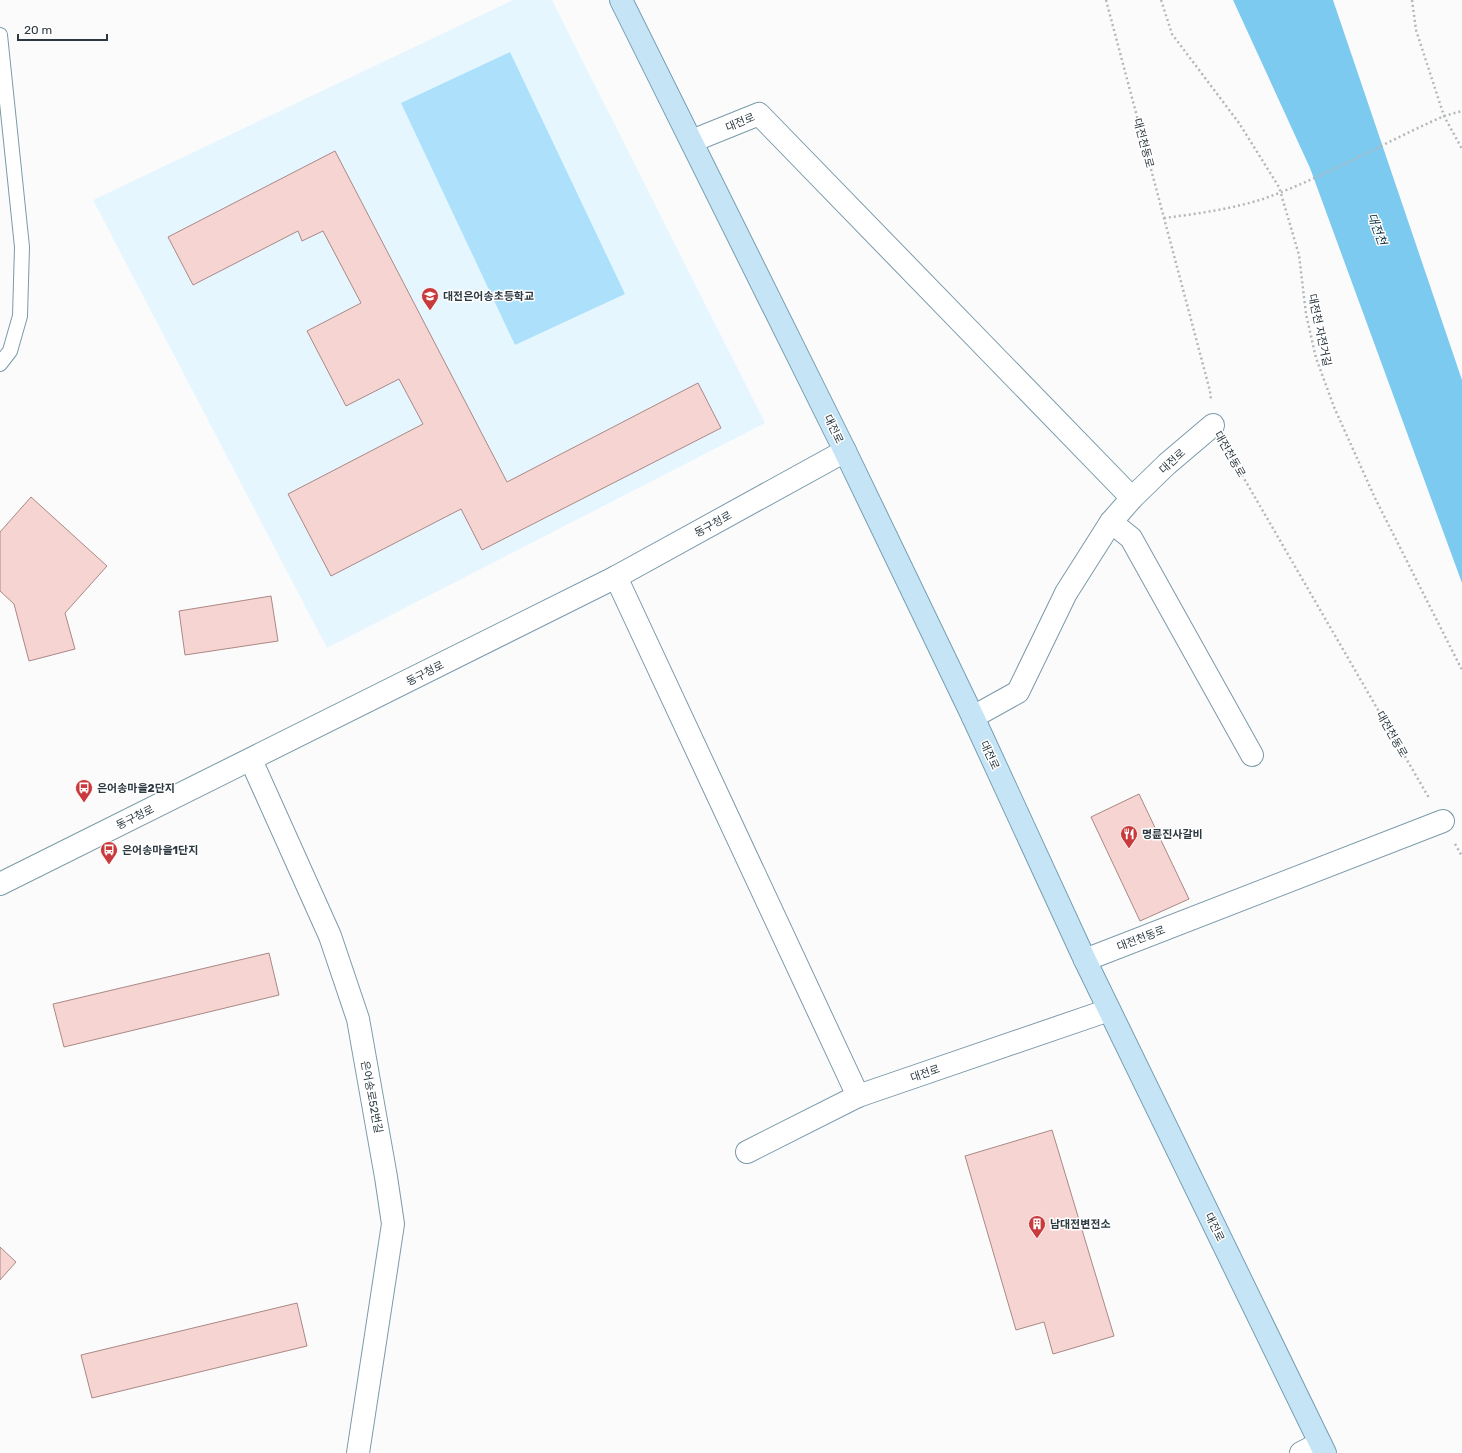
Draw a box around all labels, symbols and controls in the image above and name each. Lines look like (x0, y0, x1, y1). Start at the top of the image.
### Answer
scale bar (18, 16, 107, 42)
text: 20 m (24, 23, 52, 37)
street label: 대전로 (724, 111, 757, 134)
street label: 대전천동로 (1131, 117, 1156, 169)
water label: 대전천 (1365, 211, 1390, 249)
school or university icon: 대전은어송초등학교 (420, 286, 440, 311)
place label: 대전은어송초등학교 (443, 290, 534, 303)
street label: 대전천 자전거길 (1306, 293, 1334, 367)
street label: 대전로 (821, 413, 846, 446)
street label: 대전천동로 (1211, 429, 1248, 479)
street label: 대전로 (1157, 446, 1188, 476)
street label: 동구청로 (692, 509, 734, 540)
street label: 동구청로 (404, 658, 446, 688)
street label: 대전천동로 (1373, 709, 1410, 759)
street label: 대전로 (977, 739, 1002, 772)
bus stop icon: 은어송마을2단지 (74, 778, 94, 803)
place label: 은어송마을2단지 (97, 782, 175, 795)
street label: 동구청로 (114, 803, 156, 832)
restaurant icon: 명륜진사갈비 (1119, 824, 1139, 849)
place label: 명륜진사갈비 (1142, 828, 1203, 841)
bus stop icon: 은어송마을1단지 (99, 840, 119, 865)
place label: 은어송마을1단지 (122, 844, 198, 857)
street label: 대전천동로 (1115, 923, 1167, 954)
street label: 은어송로52번길 (358, 1060, 385, 1135)
street label: 대전로 (909, 1062, 942, 1085)
street label: 대전로 (1202, 1211, 1227, 1244)
building icon: 남대전변전소 (1027, 1214, 1047, 1239)
place label: 남대전변전소 (1050, 1218, 1111, 1231)

